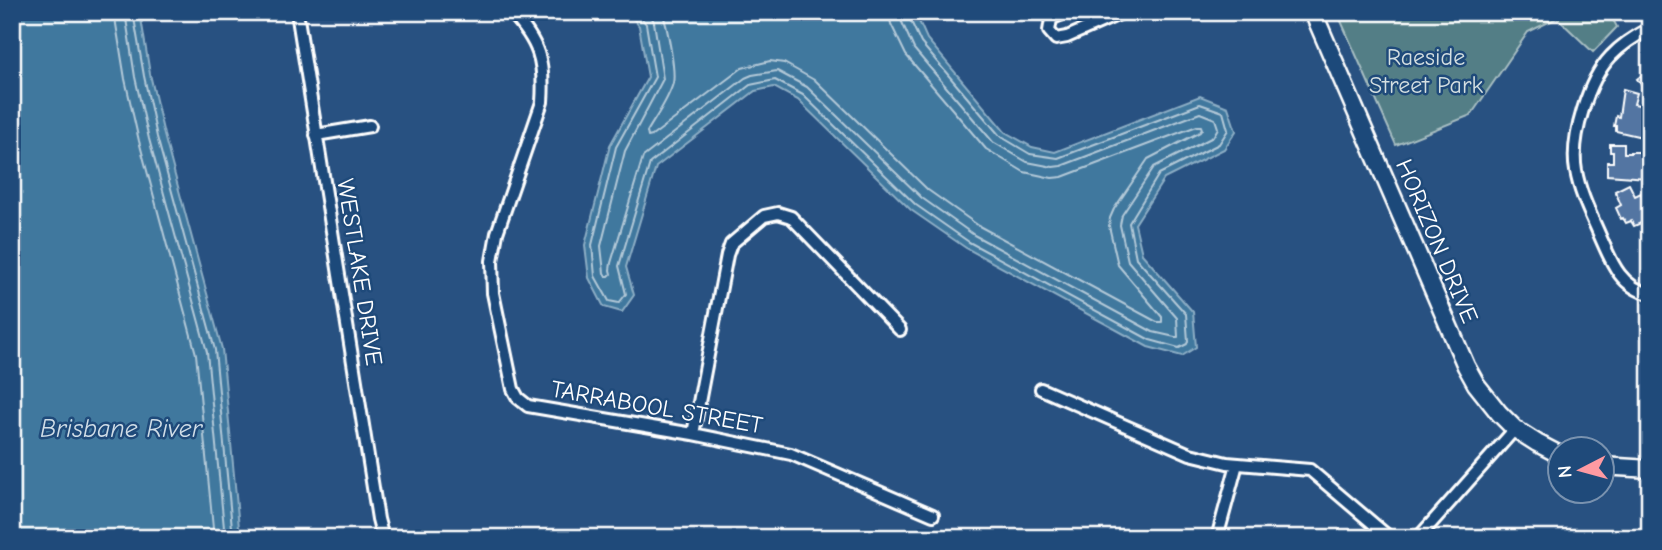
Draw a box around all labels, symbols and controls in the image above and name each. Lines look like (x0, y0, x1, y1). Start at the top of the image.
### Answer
park label: Raeside Street Park (1369, 43, 1483, 99)
street label: HORIZON DRIVE (1390, 155, 1484, 327)
street label: WESTLAKE DRIVE (331, 176, 389, 368)
street label: TARRABOOL STREET (549, 375, 765, 439)
water label: Brisbane River (40, 414, 204, 444)
north arrow (1546, 434, 1616, 504)
text: N (1554, 464, 1577, 479)

